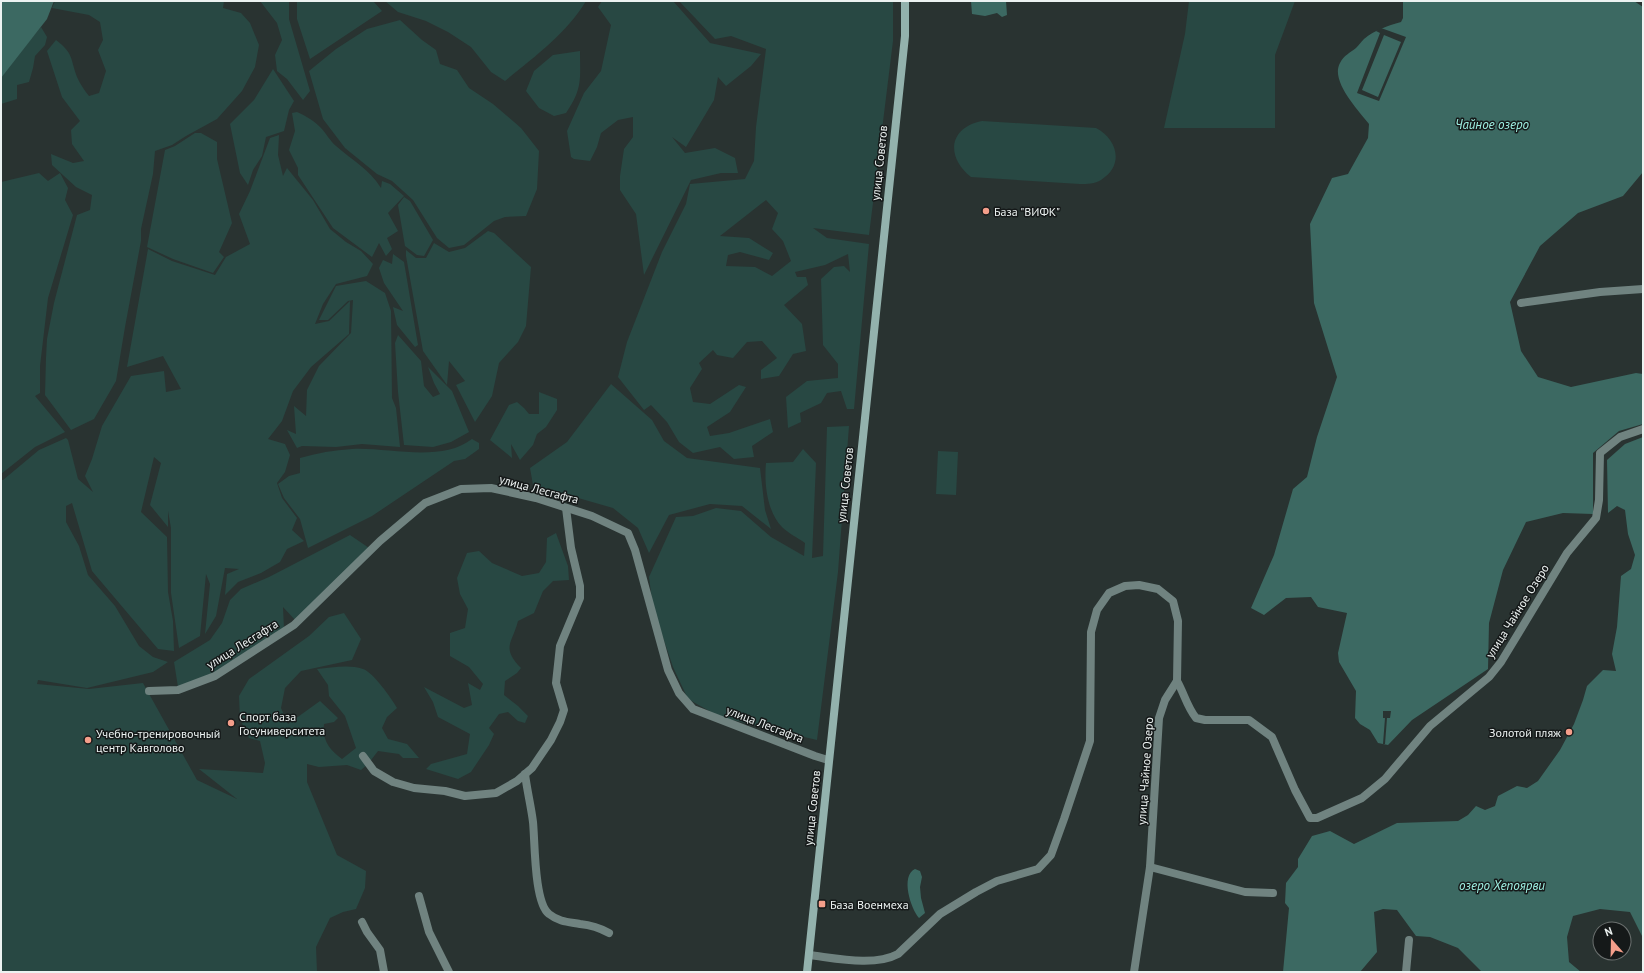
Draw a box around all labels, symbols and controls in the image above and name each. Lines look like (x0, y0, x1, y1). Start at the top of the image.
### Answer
water label: Чайное озеро (1455, 116, 1530, 133)
street label: улица Советов (868, 125, 890, 201)
place label: База "ВИФК" (994, 204, 1060, 219)
marker: База "ВИФК" (981, 206, 991, 216)
street label: улица Советов (834, 447, 856, 523)
street label: улица Лесгафта (498, 471, 580, 507)
street label: улица Чайное Озеро (1482, 561, 1552, 661)
street label: улица Лесгафта (203, 616, 281, 672)
street label: улица Лесгафта (724, 702, 806, 746)
place label: Спорт база Госуниверситета (239, 709, 325, 738)
street label: улица Чайное Озеро (1134, 716, 1156, 826)
marker: Спорт база Госуниверситета (226, 718, 236, 728)
place label: Золотой пляж (1489, 725, 1561, 740)
place label: Учебно-тренировочный центр Кавголово (96, 726, 220, 755)
marker: Золотой пляж (1564, 727, 1574, 737)
marker: Учебно-тренировочный центр Кавголово (83, 735, 93, 745)
street label: улица Советов (801, 770, 823, 846)
water label: озеро Хепоярви (1459, 877, 1545, 894)
place label: База Военмеха (830, 897, 909, 912)
marker: База Военмеха (817, 899, 827, 909)
north arrow (1592, 921, 1632, 961)
text: N (1603, 924, 1614, 939)

